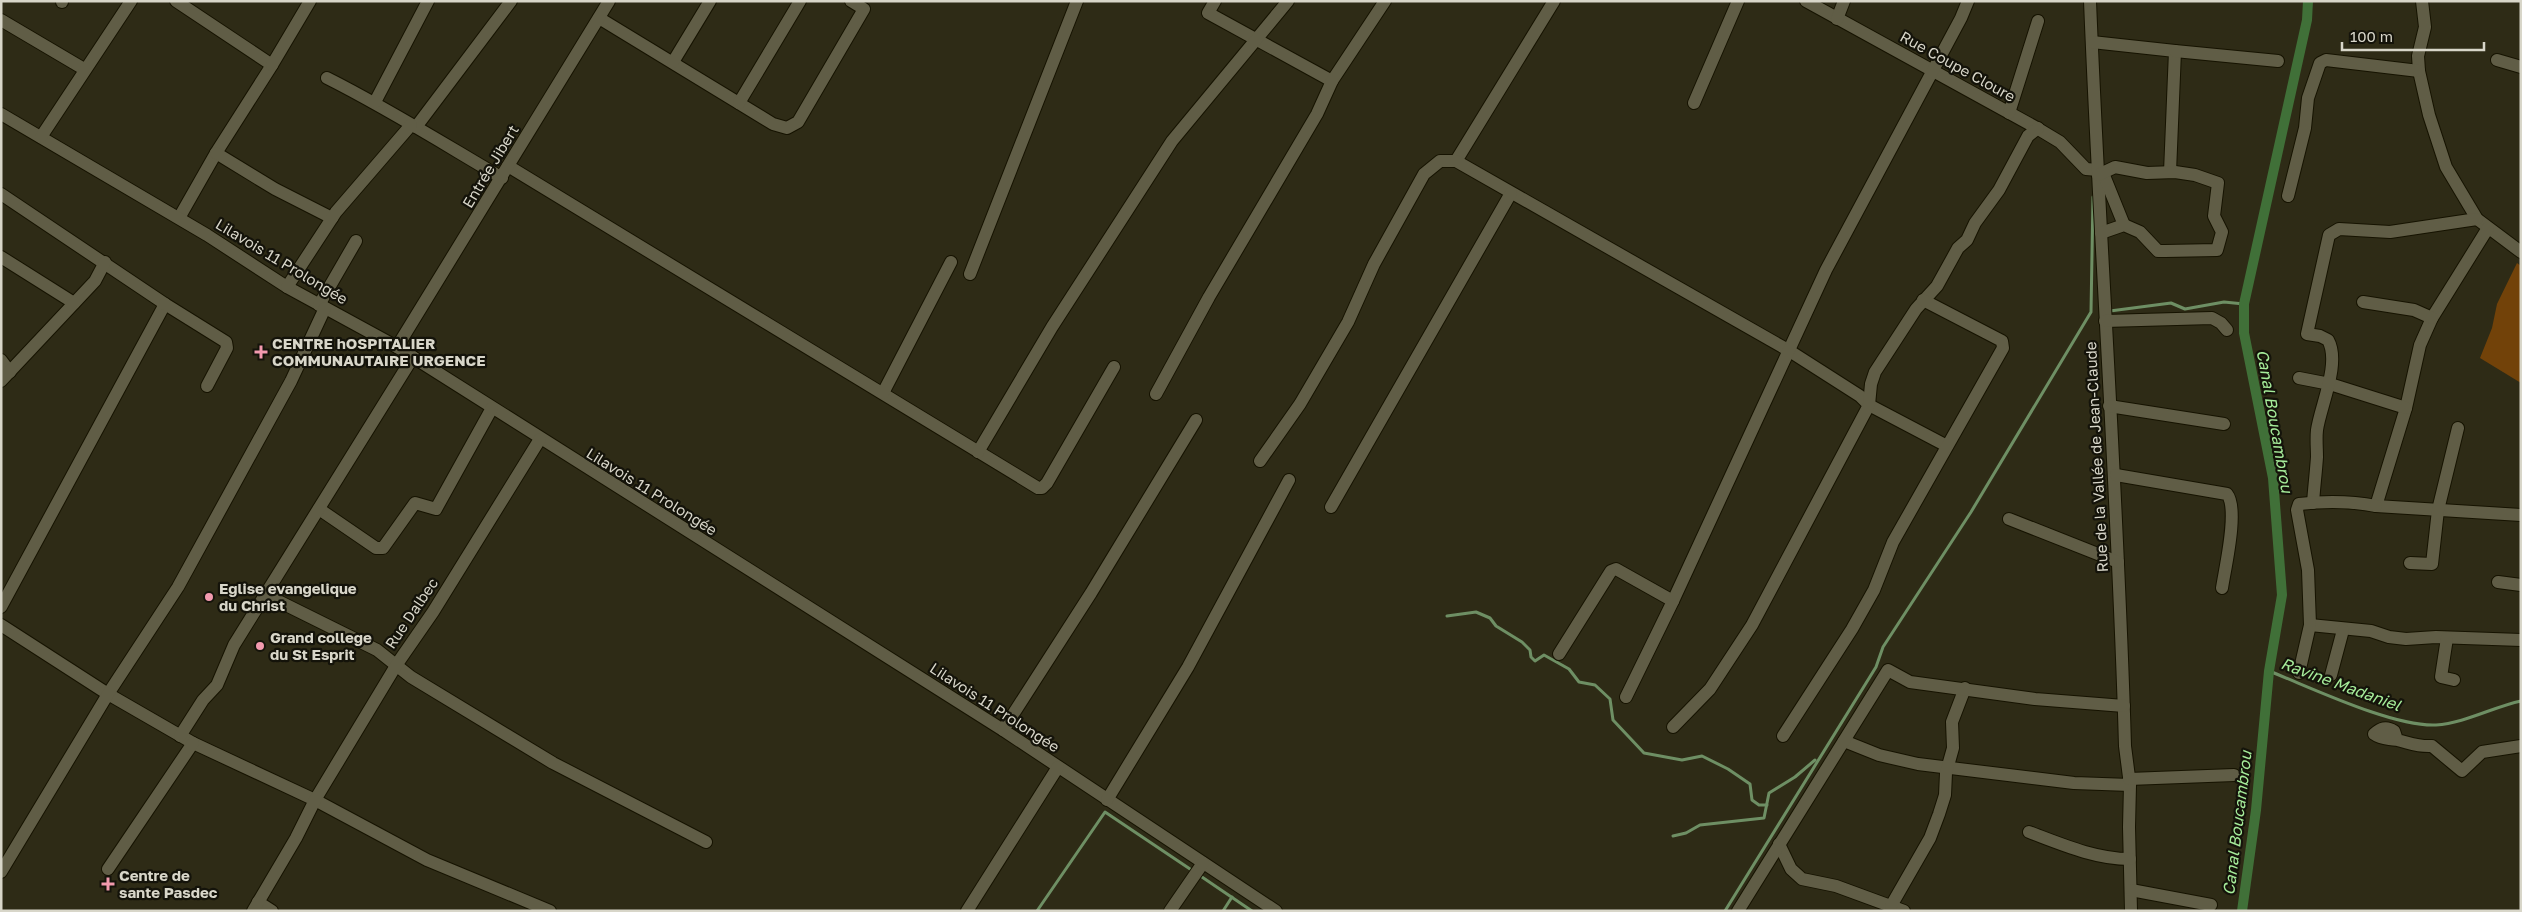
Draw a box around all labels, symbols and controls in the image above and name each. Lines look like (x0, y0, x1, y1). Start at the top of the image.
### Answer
scale bar (2342, 20, 2484, 52)
street label: Rue Coupe Cloure (1897, 27, 2019, 105)
text: 100 m (2350, 27, 2393, 45)
street label: Entrée Jibert (458, 121, 522, 211)
street label: Lilavois 11 Prolongée (213, 214, 351, 308)
place label: CENTRE hOSPITALIER COMMUNAUTAIRE URGENCE (272, 334, 486, 369)
street label: Rue de la Vallée de Jean-Claude (2081, 341, 2111, 573)
marker: CENTRE hOSPITALIER COMMUNAUTAIRE URGENCE (254, 345, 268, 359)
water label: Canal Boucambrou (2253, 348, 2298, 495)
street label: Lilavois 11 Prolongée (583, 443, 721, 539)
street label: Rue Dalbec (381, 574, 441, 652)
place label: Eglise evangelique du Christ (219, 579, 357, 614)
marker: Eglise evangelique du Christ (203, 591, 215, 603)
place label: Grand college du St Esprit (270, 628, 372, 663)
marker: Grand college du St Esprit (254, 640, 266, 652)
water label: Ravine Madaniel (2278, 653, 2404, 715)
street label: Lilavois 11 Prolongée (927, 658, 1063, 756)
water label: Canal Boucambrou (2218, 748, 2256, 896)
place label: Centre de sante Pasdec (119, 866, 218, 901)
marker: Centre de sante Pasdec (101, 877, 115, 891)

